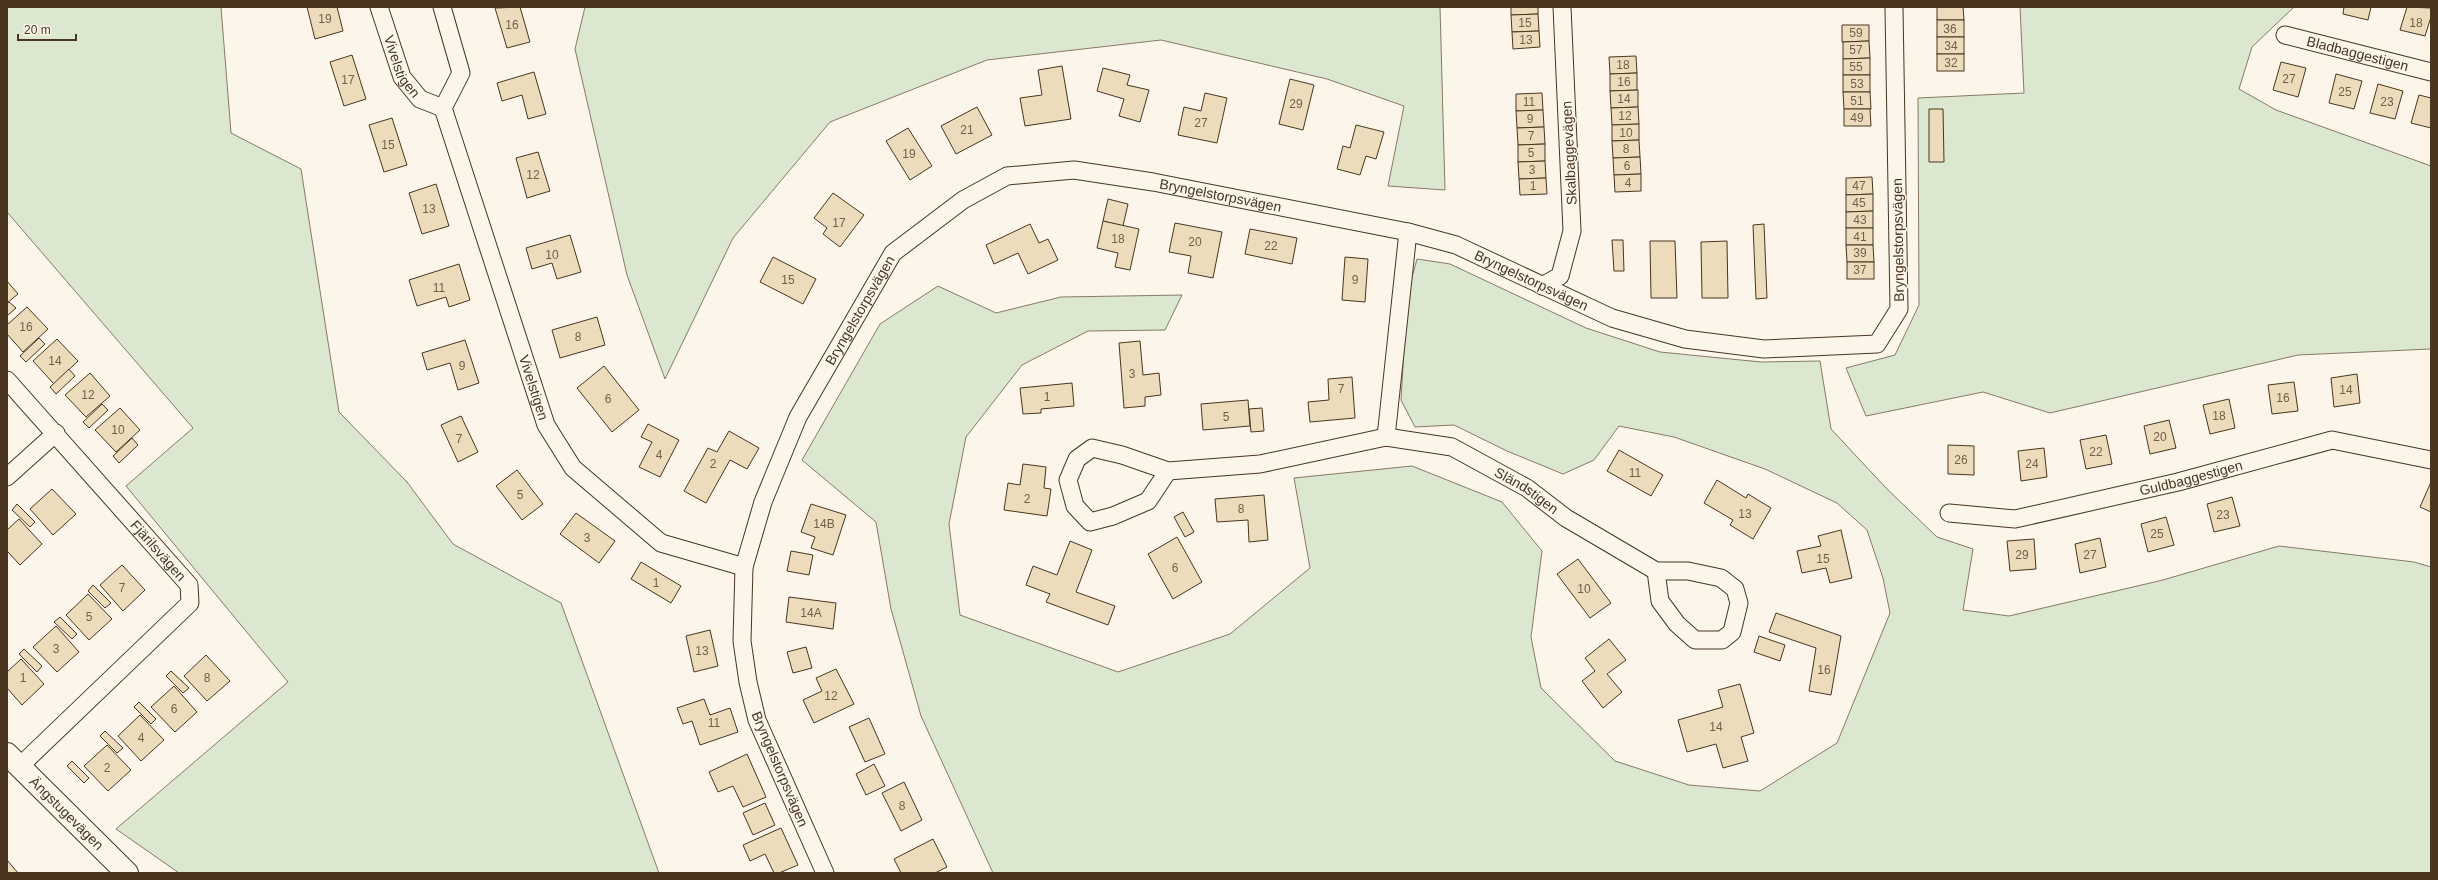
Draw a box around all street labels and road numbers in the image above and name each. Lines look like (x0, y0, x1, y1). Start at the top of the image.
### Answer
street label: Vivelstigen (381, 33, 423, 101)
street label: Bladbaggestigen (2305, 33, 2410, 74)
street label: Skalbaggevägen (1558, 100, 1580, 206)
street label: Bryngelstorpsvägen (1158, 175, 1283, 215)
street label: Bryngelstorpsvägen (1889, 178, 1907, 302)
street label: Bryngelstorpsvägen (1472, 247, 1591, 314)
street label: Bryngelstorpsvägen (822, 253, 898, 368)
street label: Vivelstigen (516, 353, 552, 422)
street label: Guldbaggestigen (2138, 457, 2244, 499)
street label: Sländstigen (1492, 464, 1562, 517)
street label: Fjärilsvägen (127, 517, 189, 584)
street label: Bryngelstorpsvägen (748, 709, 812, 829)
street label: Ängstugevägen (26, 773, 107, 853)

